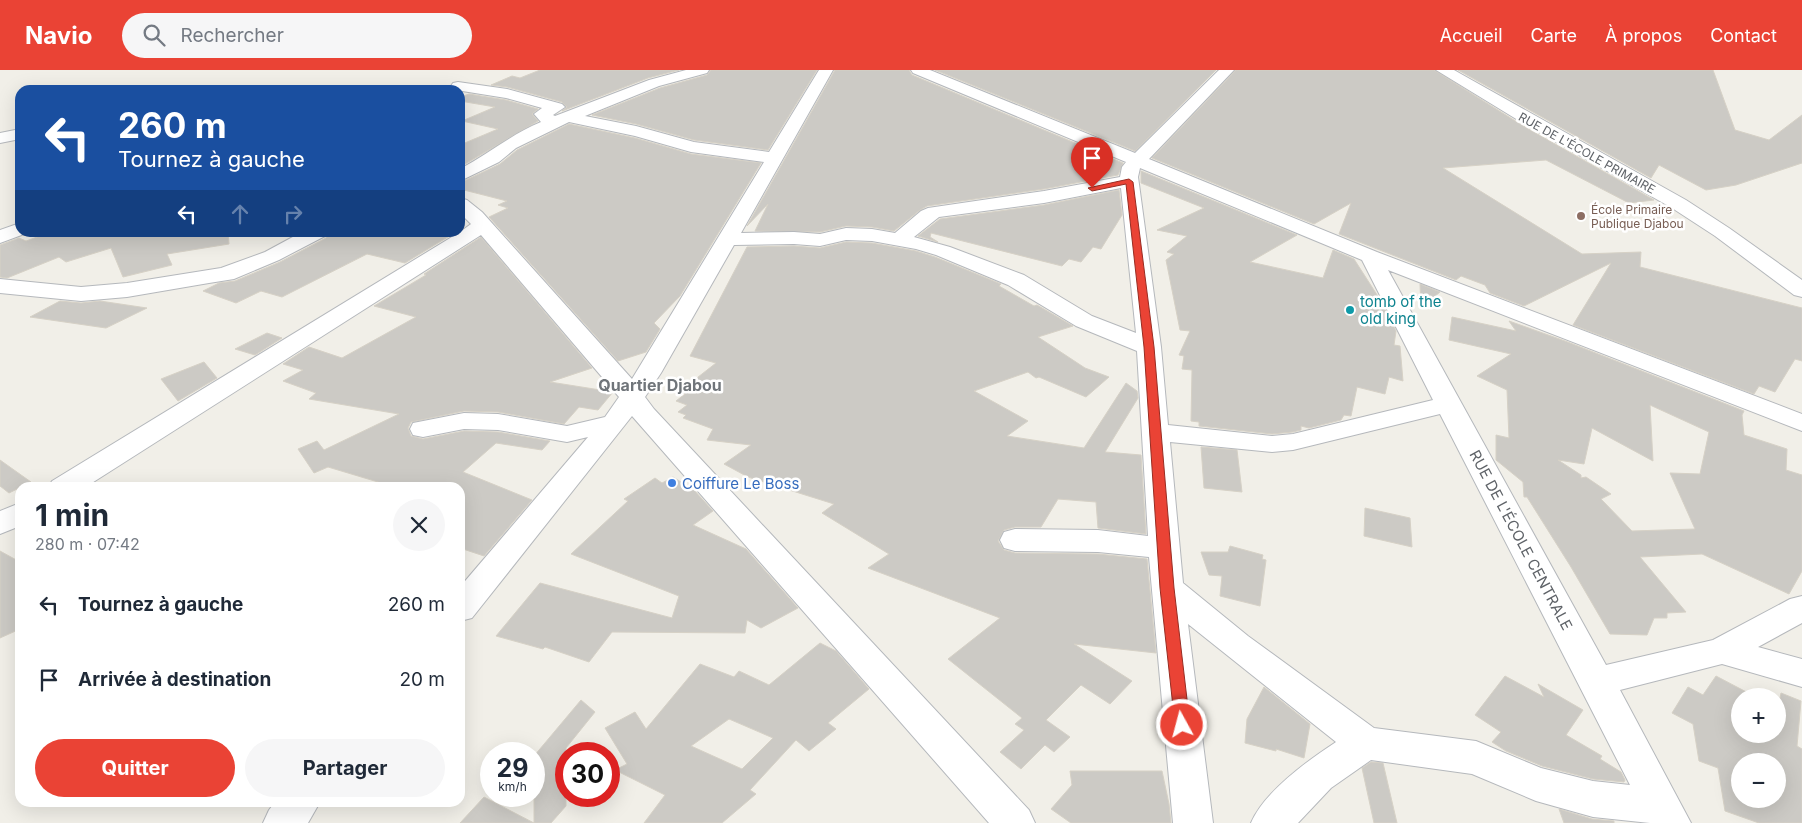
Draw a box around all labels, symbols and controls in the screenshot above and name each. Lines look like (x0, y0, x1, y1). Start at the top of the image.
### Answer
search box (122, 13, 472, 58)
text: Navio (25, 21, 92, 50)
icon: search (140, 21, 168, 49)
text: Rechercher (180, 24, 284, 47)
text: Accueil (1440, 25, 1503, 46)
text: Carte (1531, 25, 1577, 46)
text: À propos (1605, 25, 1682, 46)
text: Contact (1710, 25, 1777, 46)
text: 260 m (118, 104, 227, 146)
icon: left (35, 105, 100, 170)
street label: RUE DE L'ÉCOLE PRIMAIRE (1516, 109, 1658, 197)
pin (1071, 137, 1113, 188)
icon: arrive (1078, 144, 1106, 172)
text: Tournez à gauche (118, 146, 305, 172)
icon: left (173, 200, 201, 228)
icon: ahead (226, 200, 254, 228)
icon: right (279, 200, 307, 228)
place label: École Primaire Publique Djabou (1591, 202, 1684, 231)
marker: École Primaire Publique Djabou (1575, 210, 1587, 222)
place label: tomb of the old king (1360, 292, 1442, 328)
marker: tomb of the old king (1344, 304, 1356, 316)
district label: Quartier Djabou (598, 375, 722, 395)
street label: RUE DE L'ÉCOLE CENTRALE (1465, 447, 1577, 633)
place label: Coiffure Le Boss (682, 474, 800, 493)
marker: Coiffure Le Boss (666, 477, 678, 489)
text: 1 min (35, 497, 109, 533)
button: close (393, 499, 445, 551)
text: 280 m · 07:42 (35, 534, 140, 554)
icon: left (35, 591, 63, 619)
text: Tournez à gauche (78, 593, 243, 616)
text: 260 m (388, 593, 445, 616)
icon: arrive (35, 666, 63, 694)
text: Arrivée à destination (78, 668, 271, 691)
text: 20 m (399, 668, 445, 691)
map controls (1731, 688, 1786, 808)
button: + (1731, 688, 1786, 743)
position arrow (1155, 698, 1207, 750)
button: Quitter (35, 739, 235, 797)
button: Partager (245, 739, 445, 797)
speed limit sign: 30 (555, 742, 620, 807)
text: 29 (497, 753, 528, 783)
button: − (1731, 753, 1786, 808)
text: km/h (498, 779, 527, 794)

